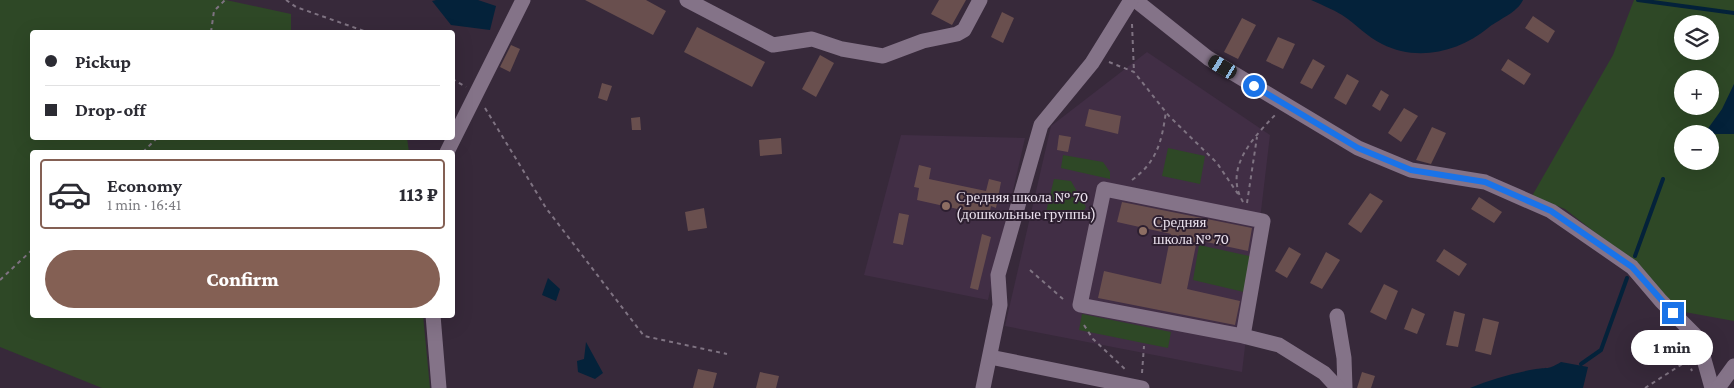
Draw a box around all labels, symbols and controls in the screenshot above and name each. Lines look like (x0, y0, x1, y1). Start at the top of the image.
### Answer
map controls (1674, 15, 1719, 170)
button: layers (1674, 15, 1719, 60)
text: Pickup (75, 51, 131, 72)
car (1206, 53, 1239, 81)
button: + (1674, 70, 1719, 115)
route start (1243, 75, 1265, 97)
text: Drop-off (75, 99, 146, 120)
button: − (1674, 125, 1719, 170)
icon: car (47, 172, 92, 217)
text: Economy (107, 175, 182, 196)
text: 113 ₽ (399, 184, 438, 205)
place label: Средняя школа № 70 (дошкольные группы) (956, 189, 1096, 223)
text: 1 min · 16:41 (107, 196, 181, 213)
marker: Средняя школа № 70 (дошкольные группы) (940, 200, 952, 212)
place label: Средняя школа № 70 (1153, 214, 1229, 247)
marker: Средняя школа № 70 (1137, 225, 1149, 237)
button: Confirm (45, 250, 440, 308)
route end (1662, 302, 1684, 324)
callout: 1 min (1632, 330, 1714, 366)
text: 1 min (1653, 339, 1691, 356)

